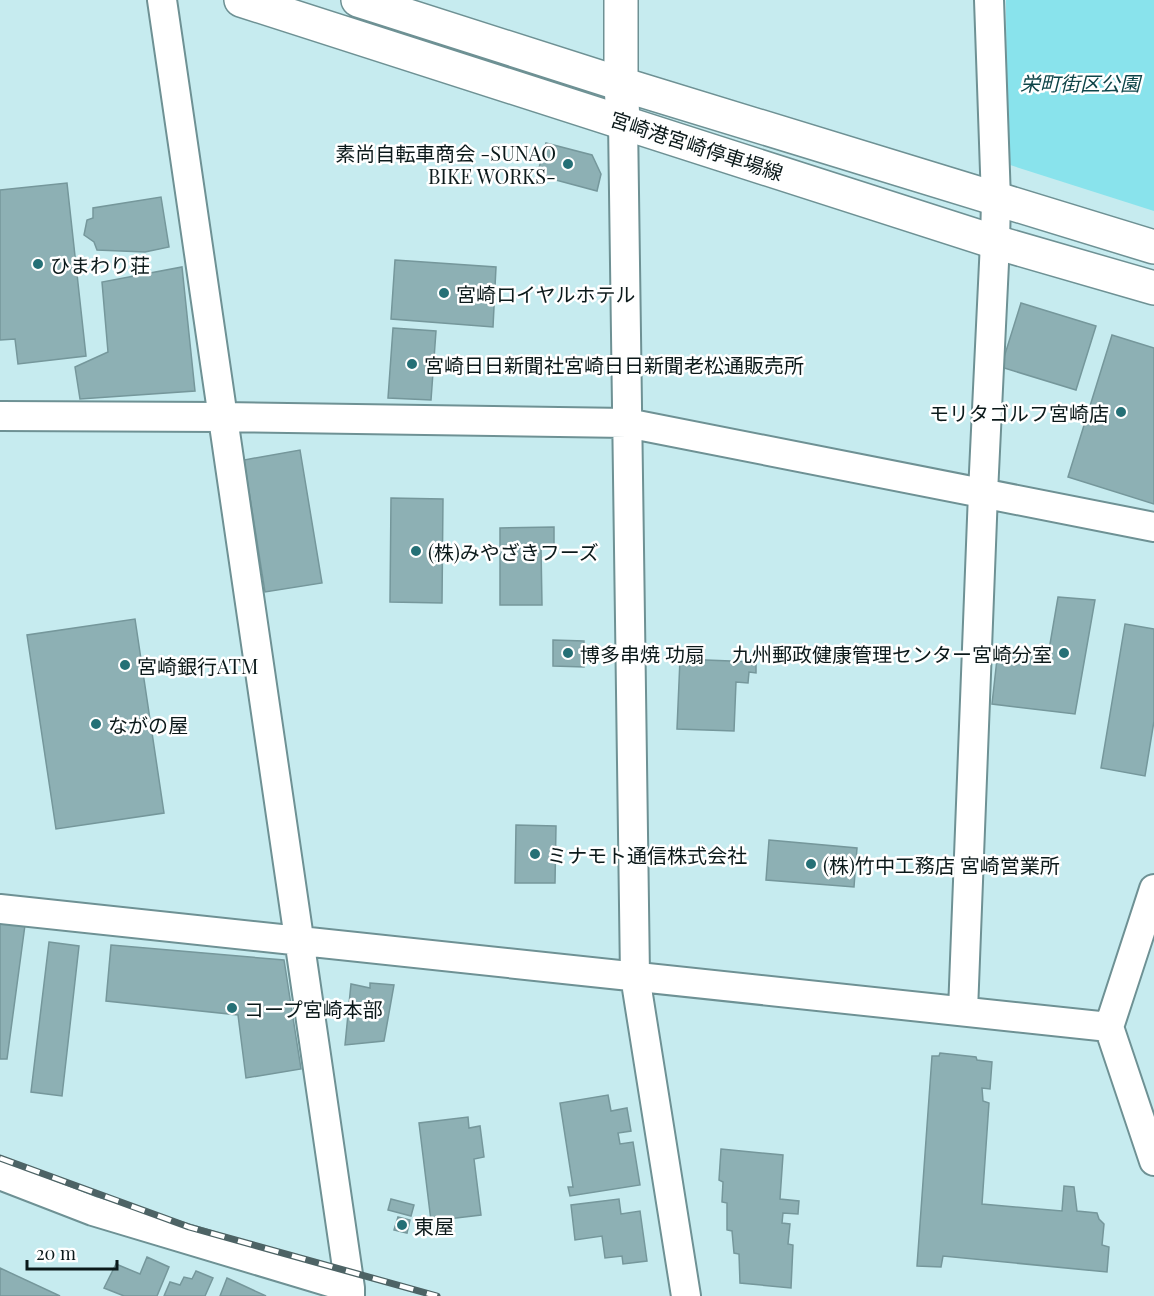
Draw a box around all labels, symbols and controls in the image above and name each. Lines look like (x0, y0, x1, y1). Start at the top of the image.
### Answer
park label: 栄町街区公園 (1020, 69, 1143, 96)
street label: 宮崎港宮崎停車場線 (607, 104, 787, 186)
place label: 素尚自転車商会 -SUNAO BIKE WORKS- (335, 139, 556, 189)
marker: 素尚自転車商会 -SUNAO BIKE WORKS- (561, 157, 575, 171)
place label: ひまわり荘 (50, 251, 150, 278)
marker: ひまわり荘 (31, 257, 45, 271)
place label: 宮崎ロイヤルホテル (456, 280, 635, 307)
marker: 宮崎ロイヤルホテル (437, 286, 451, 300)
place label: 宮崎日日新聞社宮崎日日新聞老松通販売所 (424, 351, 804, 378)
marker: 宮崎日日新聞社宮崎日日新聞老松通販売所 (405, 357, 419, 371)
place label: モリタゴルフ宮崎店 (929, 399, 1109, 426)
marker: モリタゴルフ宮崎店 (1114, 405, 1128, 419)
place label: (株)みやざきフーズ (428, 538, 599, 565)
marker: (株)みやざきフーズ (409, 544, 423, 558)
place label: 博多串焼 功扇 (580, 640, 705, 667)
place label: 九州郵政健康管理センター宮崎分室 (732, 640, 1052, 667)
marker: 博多串焼 功扇 (561, 646, 575, 660)
marker: 九州郵政健康管理センター宮崎分室 (1057, 646, 1071, 660)
place label: 宮崎銀行ATM (137, 652, 258, 679)
marker: 宮崎銀行ATM (118, 658, 132, 672)
place label: ながの屋 (108, 711, 188, 738)
marker: ながの屋 (89, 717, 103, 731)
place label: ミナモト通信株式会社 (547, 841, 747, 868)
marker: ミナモト通信株式会社 (528, 847, 542, 861)
place label: (株)竹中工務店 宮崎営業所 (823, 851, 1060, 878)
marker: (株)竹中工務店 宮崎営業所 (804, 857, 818, 871)
place label: コープ宮崎本部 (244, 995, 383, 1022)
marker: コープ宮崎本部 (225, 1001, 239, 1015)
place label: 東屋 (414, 1212, 454, 1239)
marker: 東屋 (395, 1218, 409, 1232)
scale bar (27, 1233, 117, 1271)
text: 20 m (36, 1241, 76, 1265)

